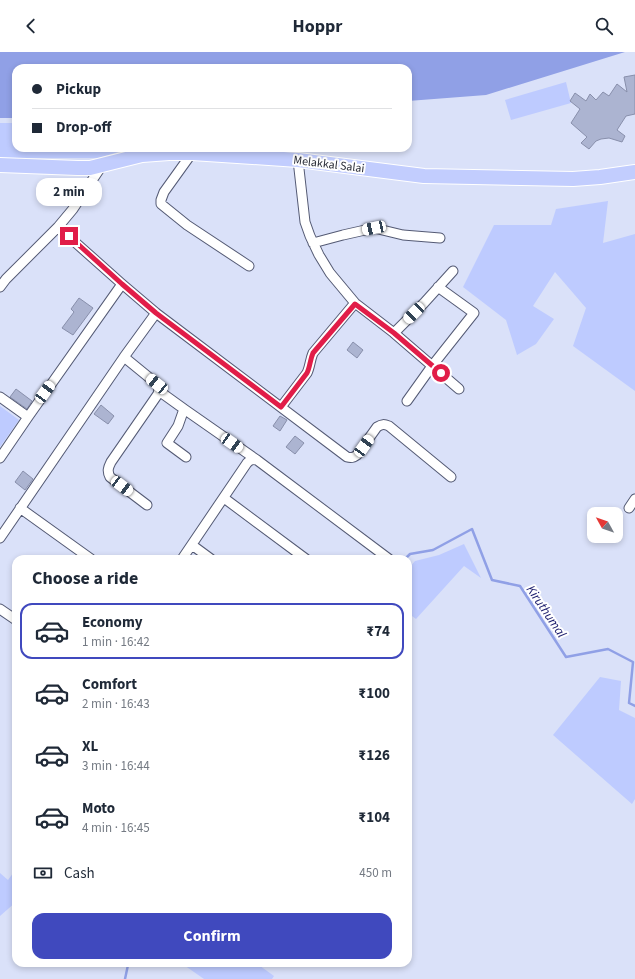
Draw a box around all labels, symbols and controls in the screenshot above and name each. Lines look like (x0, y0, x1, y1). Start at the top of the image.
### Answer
text: Hoppr (293, 14, 342, 39)
icon: back (20, 15, 42, 37)
icon: search (593, 15, 615, 37)
text: Pickup (56, 79, 101, 100)
text: Drop-off (56, 117, 111, 138)
street label: Melakkal Salai (292, 152, 366, 177)
callout: 2 min (36, 178, 102, 206)
text: 2 min (53, 183, 85, 201)
car (361, 220, 387, 236)
route end (60, 227, 78, 245)
car (401, 300, 427, 326)
route start (432, 364, 450, 382)
car (144, 372, 170, 396)
car (33, 379, 57, 405)
car (219, 431, 245, 455)
car (352, 433, 376, 459)
car (109, 474, 135, 498)
north arrow (587, 507, 623, 543)
map controls (587, 507, 623, 543)
text: Choose a ride (32, 566, 138, 591)
water label: Kiruthumal (522, 582, 571, 642)
text: Economy (82, 612, 143, 633)
icon: car (34, 613, 70, 649)
text: ₹74 (366, 621, 390, 642)
text: 1 min · 16:42 (82, 633, 150, 651)
text: Comfort (82, 674, 137, 695)
icon: car (34, 675, 70, 711)
text: ₹100 (358, 683, 390, 704)
text: 2 min · 16:43 (82, 695, 150, 713)
text: XL (82, 736, 98, 757)
icon: car (34, 737, 70, 773)
text: ₹126 (358, 745, 390, 766)
text: 3 min · 16:44 (82, 757, 150, 775)
text: Moto (82, 798, 115, 819)
icon: car (34, 799, 70, 835)
text: ₹104 (358, 807, 390, 828)
text: 4 min · 16:45 (82, 819, 150, 837)
icon: cash (32, 862, 54, 884)
text: Cash (64, 863, 95, 884)
text: 450 m (359, 864, 392, 882)
button: Confirm (32, 913, 392, 959)

